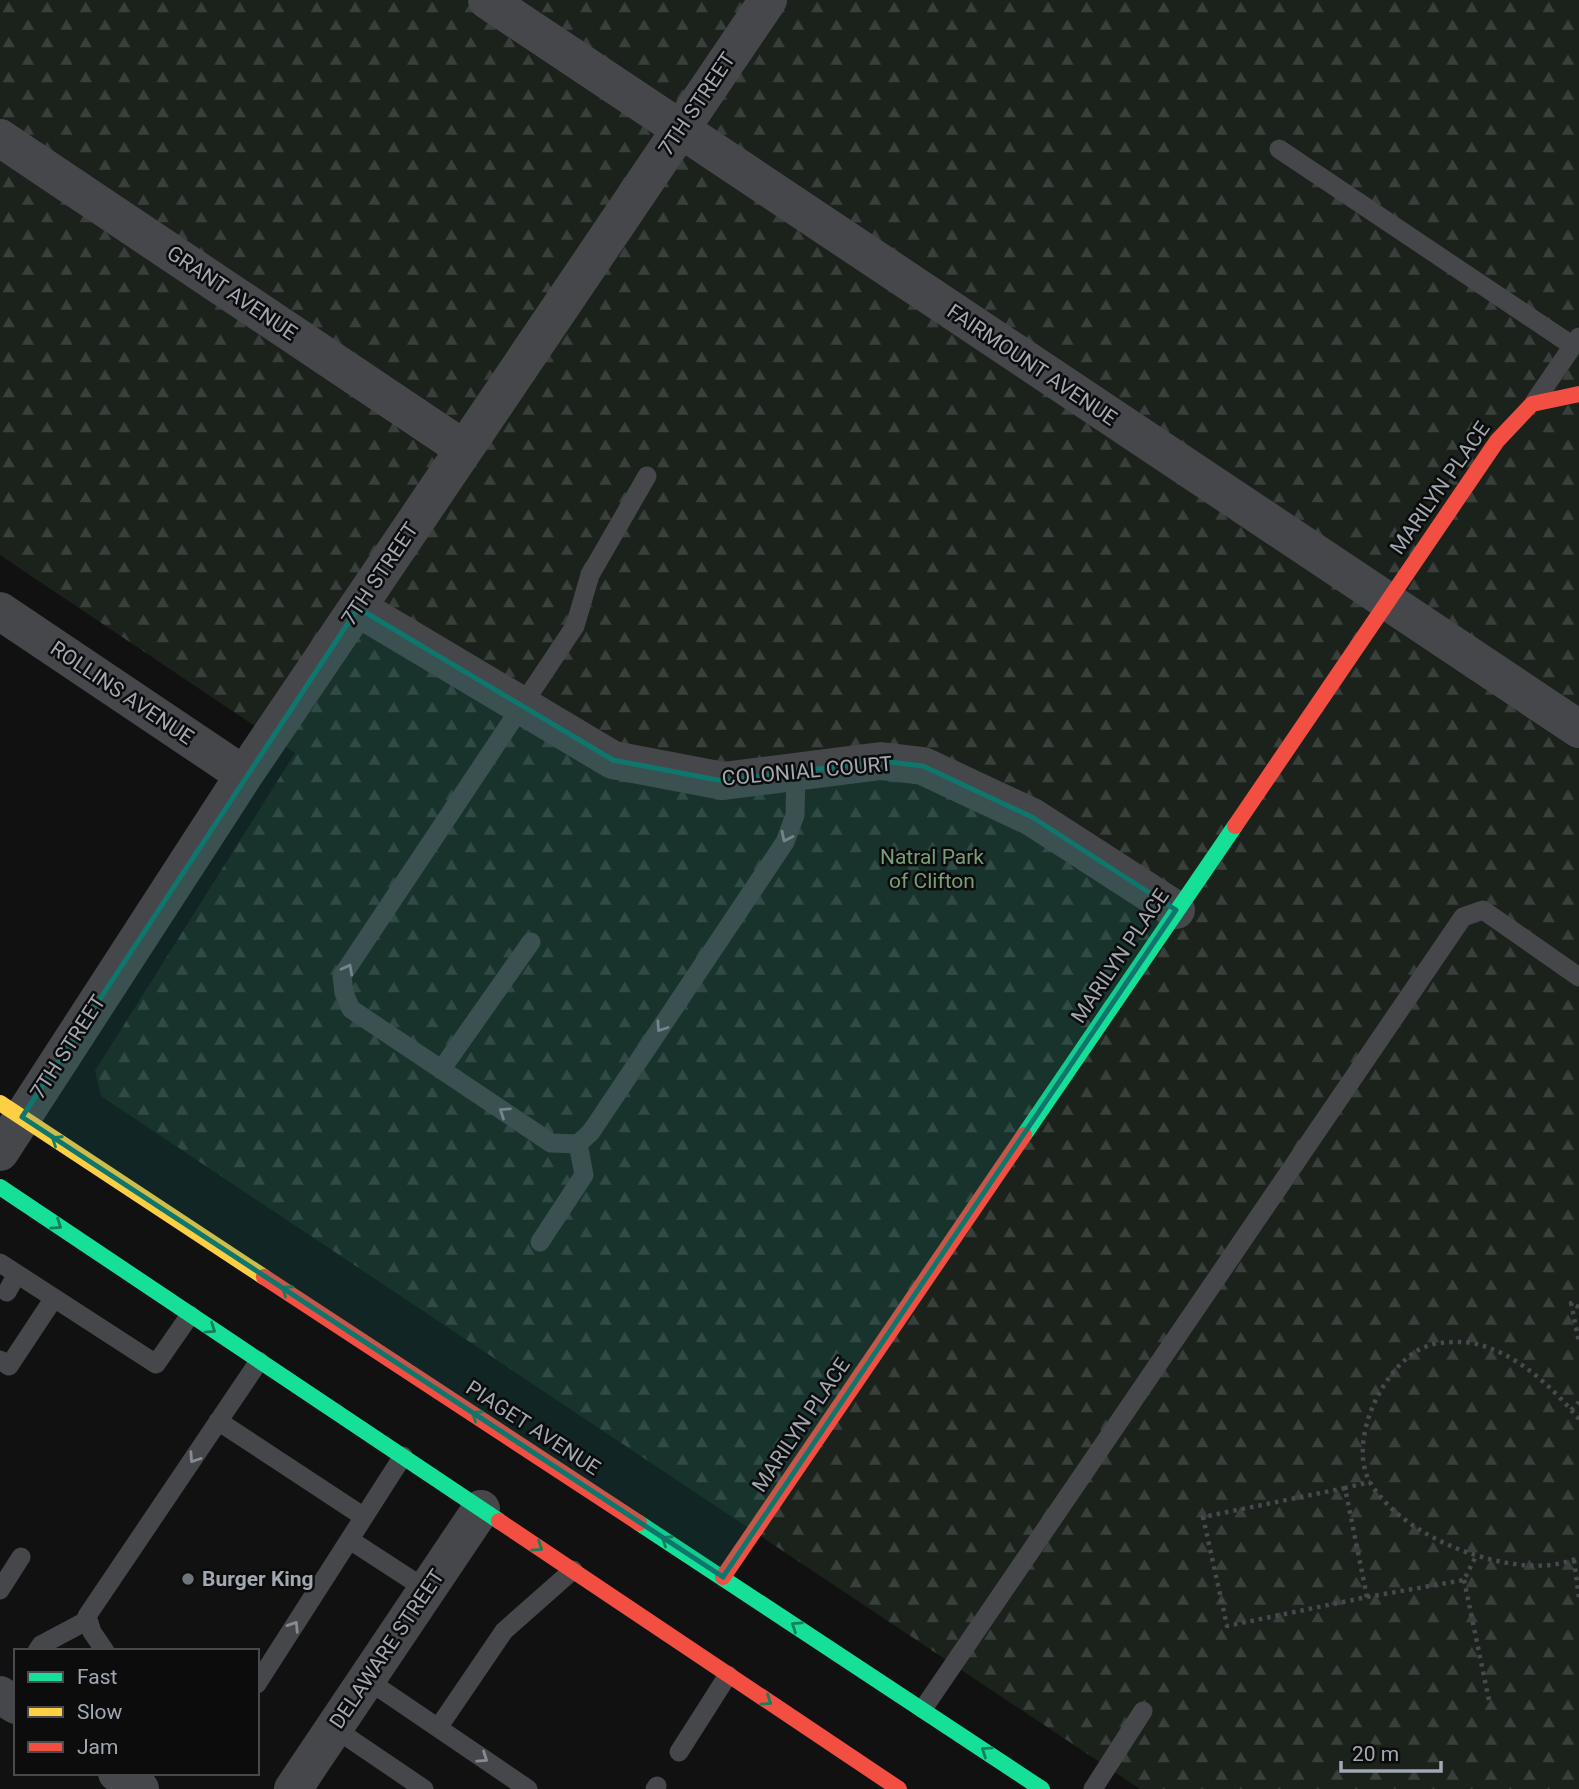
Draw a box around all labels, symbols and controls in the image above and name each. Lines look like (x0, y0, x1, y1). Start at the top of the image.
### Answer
street label: 7TH STREET (654, 48, 740, 160)
street label: GRANT AVENUE (162, 241, 302, 345)
street label: FAIRMOUNT AVENUE (943, 299, 1121, 431)
street label: MARILYN PLACE (1385, 417, 1495, 559)
street label: 7TH STREET (337, 518, 423, 630)
street label: ROLLINS AVENUE (46, 636, 198, 750)
street label: COLONIAL COURT (721, 752, 894, 790)
one-way arrow (780, 830, 794, 842)
park label: Natral Park of Clifton (880, 845, 984, 893)
street label: MARILYN PLACE (1066, 884, 1174, 1028)
one-way arrow (340, 963, 353, 976)
street label: 7TH STREET (26, 990, 111, 1103)
one-way arrow (657, 1019, 669, 1032)
one-way arrow (499, 1108, 512, 1120)
one-way arrow (50, 1135, 63, 1148)
one-way arrow (49, 1217, 62, 1230)
one-way arrow (280, 1286, 293, 1299)
one-way arrow (204, 1321, 217, 1334)
street label: MARILYN PLACE (747, 1353, 855, 1497)
street label: PIAGET AVENUE (461, 1376, 605, 1480)
one-way arrow (471, 1411, 484, 1423)
one-way arrow (189, 1450, 202, 1463)
one-way arrow (661, 1536, 674, 1548)
one-way arrow (530, 1539, 543, 1551)
street label: DELAWARE STREET (325, 1564, 449, 1733)
place label: Burger King (202, 1567, 314, 1591)
marker: Burger King (180, 1571, 196, 1587)
one-way arrow (286, 1621, 299, 1634)
one-way arrow (790, 1621, 803, 1634)
legend (14, 1649, 259, 1775)
text: Fast (77, 1665, 118, 1689)
one-way arrow (759, 1693, 772, 1706)
text: Slow (77, 1700, 123, 1724)
scale bar (1341, 1730, 1441, 1774)
text: Jam (77, 1735, 118, 1759)
text: 20 m (1352, 1742, 1399, 1766)
one-way arrow (980, 1746, 993, 1759)
one-way arrow (475, 1750, 488, 1762)

